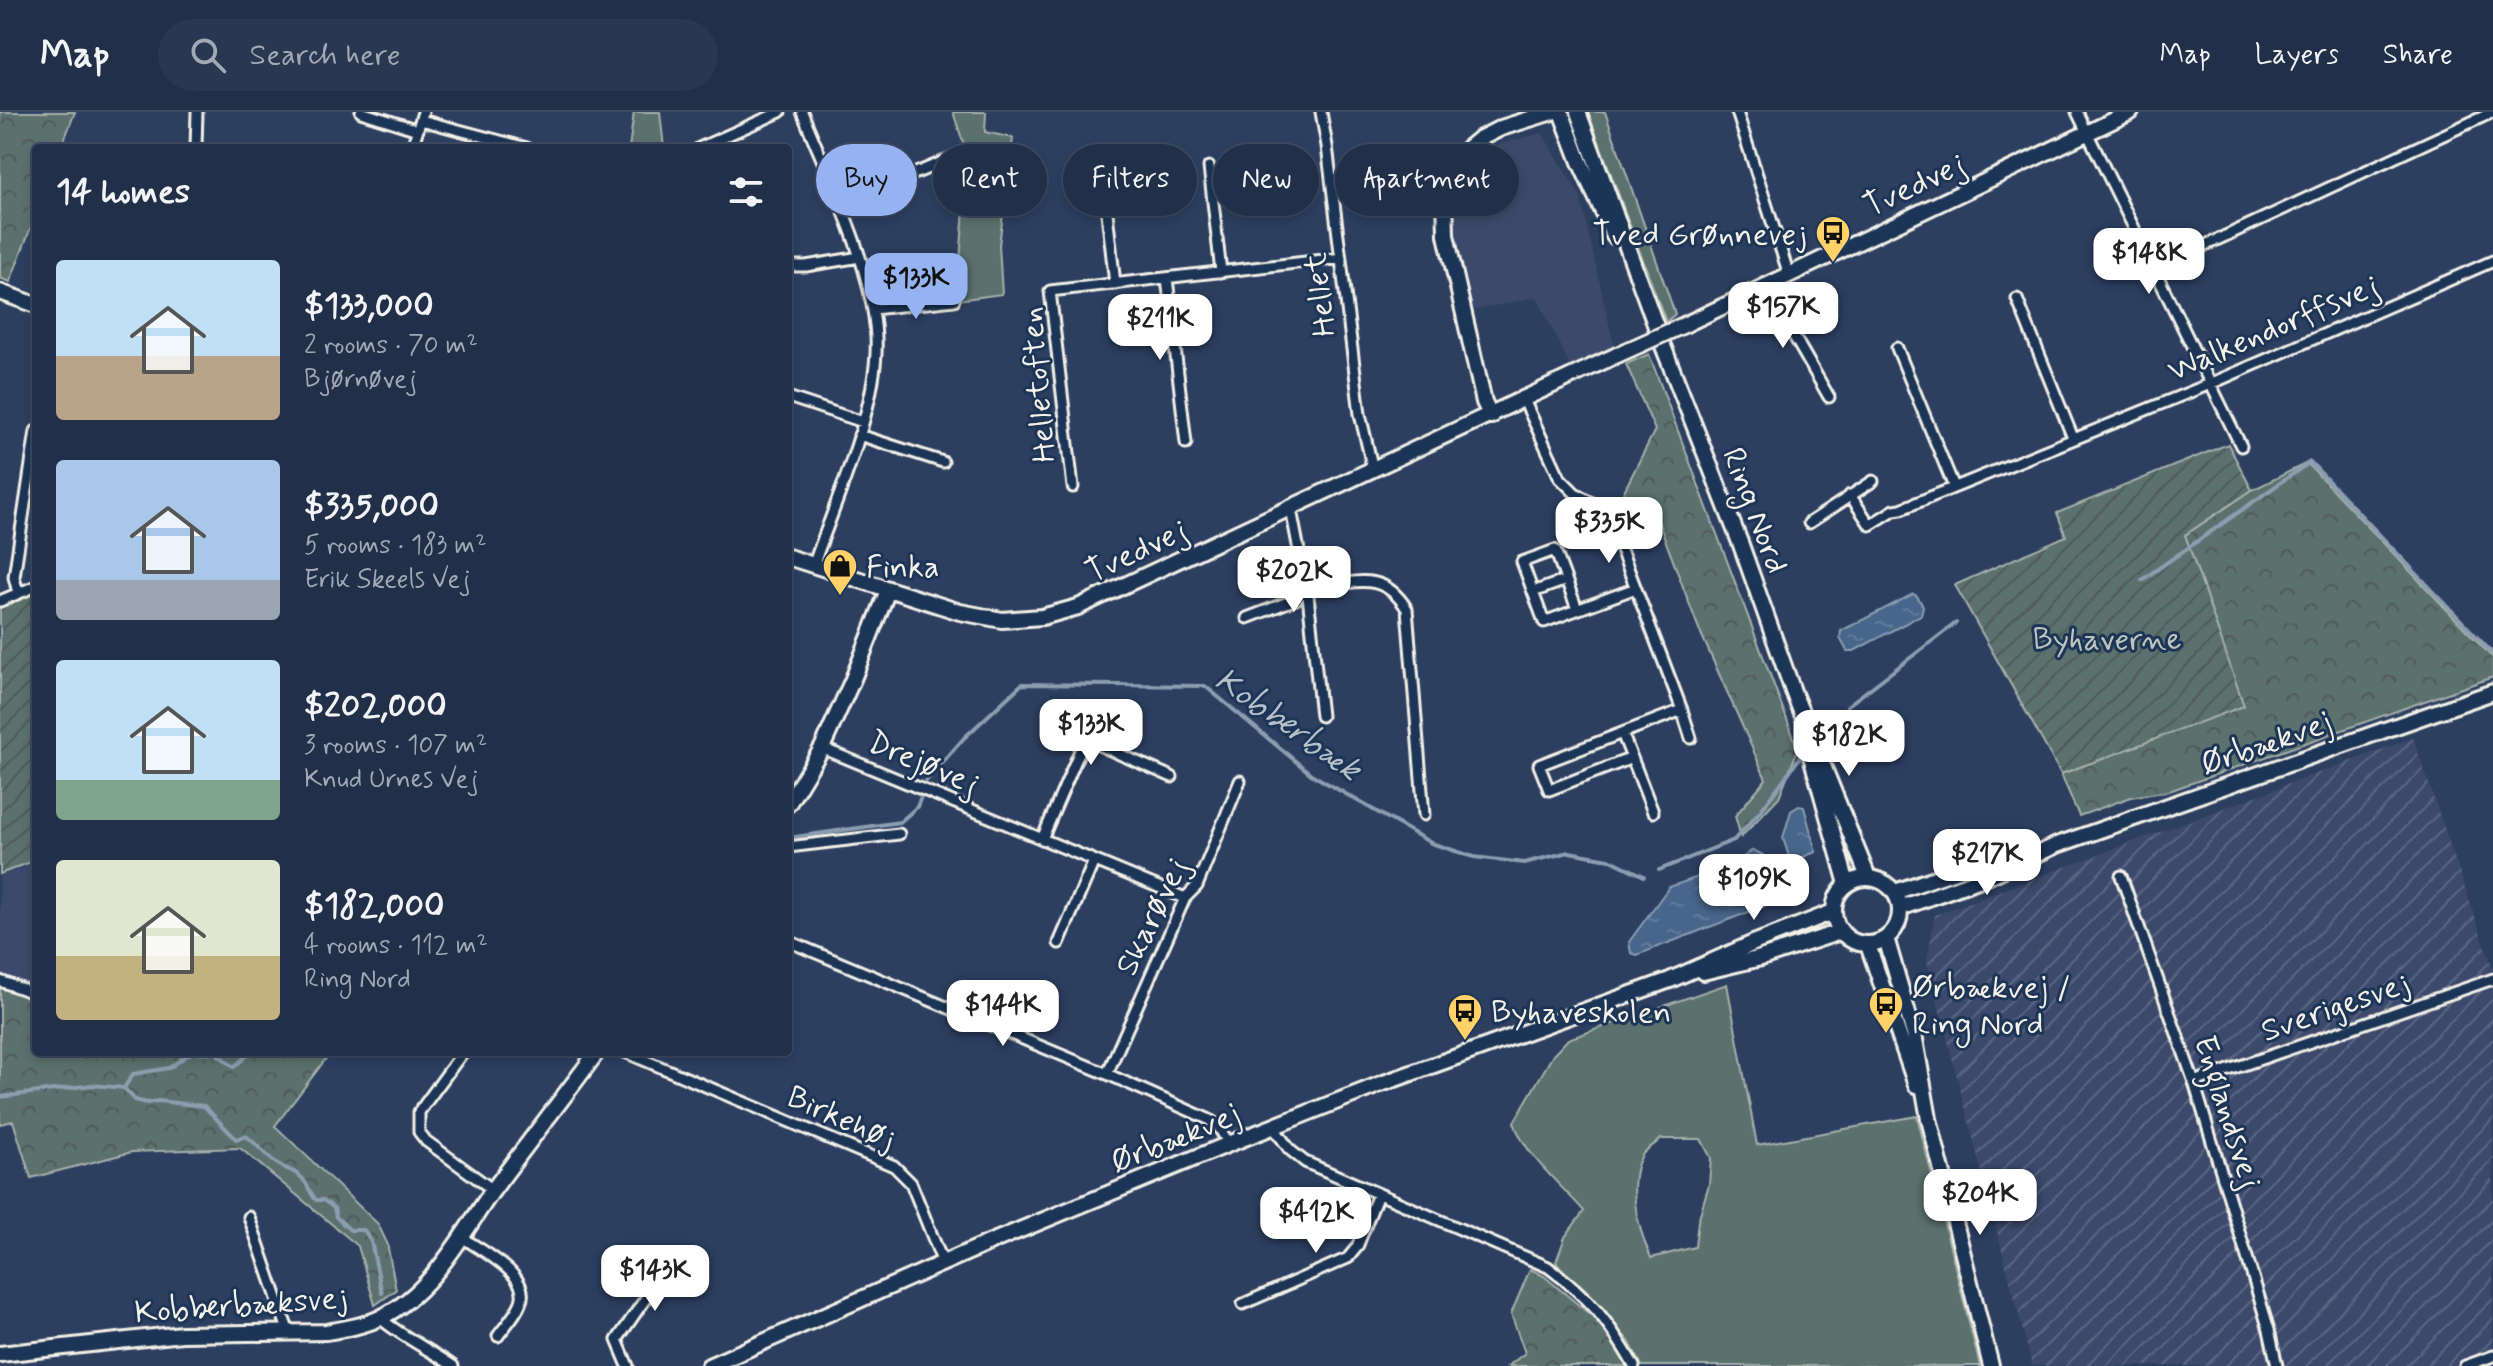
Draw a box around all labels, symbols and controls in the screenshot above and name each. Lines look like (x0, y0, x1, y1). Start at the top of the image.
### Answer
search box (158, 19, 718, 91)
text: Map (40, 31, 110, 80)
icon: search (186, 33, 230, 77)
text: Search here (250, 36, 401, 75)
text: Map (2160, 37, 2211, 74)
text: Layers (2255, 37, 2339, 74)
text: Share (2383, 37, 2453, 74)
chip: Buy (816, 144, 917, 216)
chip: Rent (933, 144, 1047, 216)
chip: Filters (1063, 144, 1197, 216)
chip: New (1213, 144, 1319, 216)
chip: Apartment (1335, 144, 1519, 216)
street label: Tvedvej (1857, 144, 1973, 228)
text: 14 homes (56, 170, 190, 215)
icon: filters (724, 170, 768, 214)
place label: Tved Grønnevej (1593, 214, 1807, 256)
bus stop icon: Tved Grønnevej (1814, 214, 1852, 264)
pin: $148K (2093, 228, 2205, 296)
text: $148K (2111, 237, 2187, 271)
street label: Hellet (1295, 250, 1347, 339)
pin: $133K (860, 253, 972, 321)
text: $133K (883, 262, 949, 296)
street label: Walkendorffsvej (2162, 265, 2386, 392)
pin: $157K (1727, 282, 1839, 350)
text: $133,000 (304, 284, 434, 329)
text: $157K (1746, 291, 1820, 325)
icon: home (120, 292, 216, 388)
pin: $211K (1104, 294, 1216, 362)
text: $211K (1126, 303, 1194, 337)
street label: Helletoften (1011, 305, 1067, 464)
text: 2 rooms · 70 m² (304, 329, 478, 363)
text: Bjørnøvej (304, 363, 417, 397)
street label: Ring Nord (1709, 442, 1797, 580)
text: $335,000 (304, 484, 439, 529)
icon: home (120, 492, 216, 588)
pin: $335K (1553, 497, 1665, 565)
text: $335K (1574, 506, 1644, 540)
street label: Tvedvej (1079, 510, 1195, 594)
text: 5 rooms · 183 m² (304, 529, 487, 563)
pin: $202K (1238, 546, 1350, 614)
shop icon: Finka (821, 547, 859, 597)
place label: Finka (866, 547, 940, 589)
text: $202K (1256, 555, 1332, 589)
text: Erik Skeels Vej (304, 563, 470, 597)
park label: Byhaverne (2032, 619, 2182, 661)
water label: Kobberbæk (1205, 658, 1371, 793)
text: $202,000 (304, 684, 447, 729)
icon: home (120, 692, 216, 788)
pin: $133K (1035, 699, 1147, 767)
street label: Ørbækvej (2196, 702, 2338, 786)
text: $133K (1058, 708, 1124, 742)
pin: $182K (1793, 710, 1905, 778)
text: $182K (1811, 719, 1887, 753)
street label: Drejøvej (861, 722, 985, 806)
text: 3 rooms · 107 m² (304, 729, 487, 763)
text: Knud Urnes Vej (304, 763, 478, 797)
pin: $217K (1931, 829, 2043, 897)
text: $217K (1951, 838, 2023, 872)
street label: Skarøvej (1106, 851, 1199, 983)
pin: $109K (1698, 854, 1810, 922)
text: $109K (1717, 863, 1791, 897)
text: $182,000 (304, 884, 444, 929)
icon: home (120, 892, 216, 988)
text: 4 rooms · 112 m² (304, 929, 488, 963)
text: Ring Nord (304, 963, 411, 997)
street label: Sverigesvej (2256, 963, 2416, 1053)
place label: Ørbækvej / Ring Nord (1912, 967, 2071, 1048)
pin: $144K (947, 980, 1059, 1048)
bus stop icon: Ørbækvej / Ring Nord (1867, 985, 1905, 1035)
text: $144K (965, 989, 1041, 1023)
bus stop icon: Byhaveskolen (1446, 992, 1484, 1042)
place label: Byhaveskolen (1491, 992, 1671, 1034)
street label: Englandsvej (2180, 1031, 2272, 1196)
street label: Birkehøj (780, 1076, 902, 1161)
street label: Ørbækvej (1105, 1094, 1247, 1184)
pin: $204K (1924, 1169, 2036, 1237)
text: $204K (1942, 1178, 2018, 1212)
pin: $412K (1260, 1187, 1372, 1255)
text: $412K (1278, 1196, 1354, 1230)
pin: $143K (599, 1245, 711, 1313)
text: $143K (619, 1254, 691, 1288)
street label: Kobberbæksvej (133, 1278, 349, 1334)

